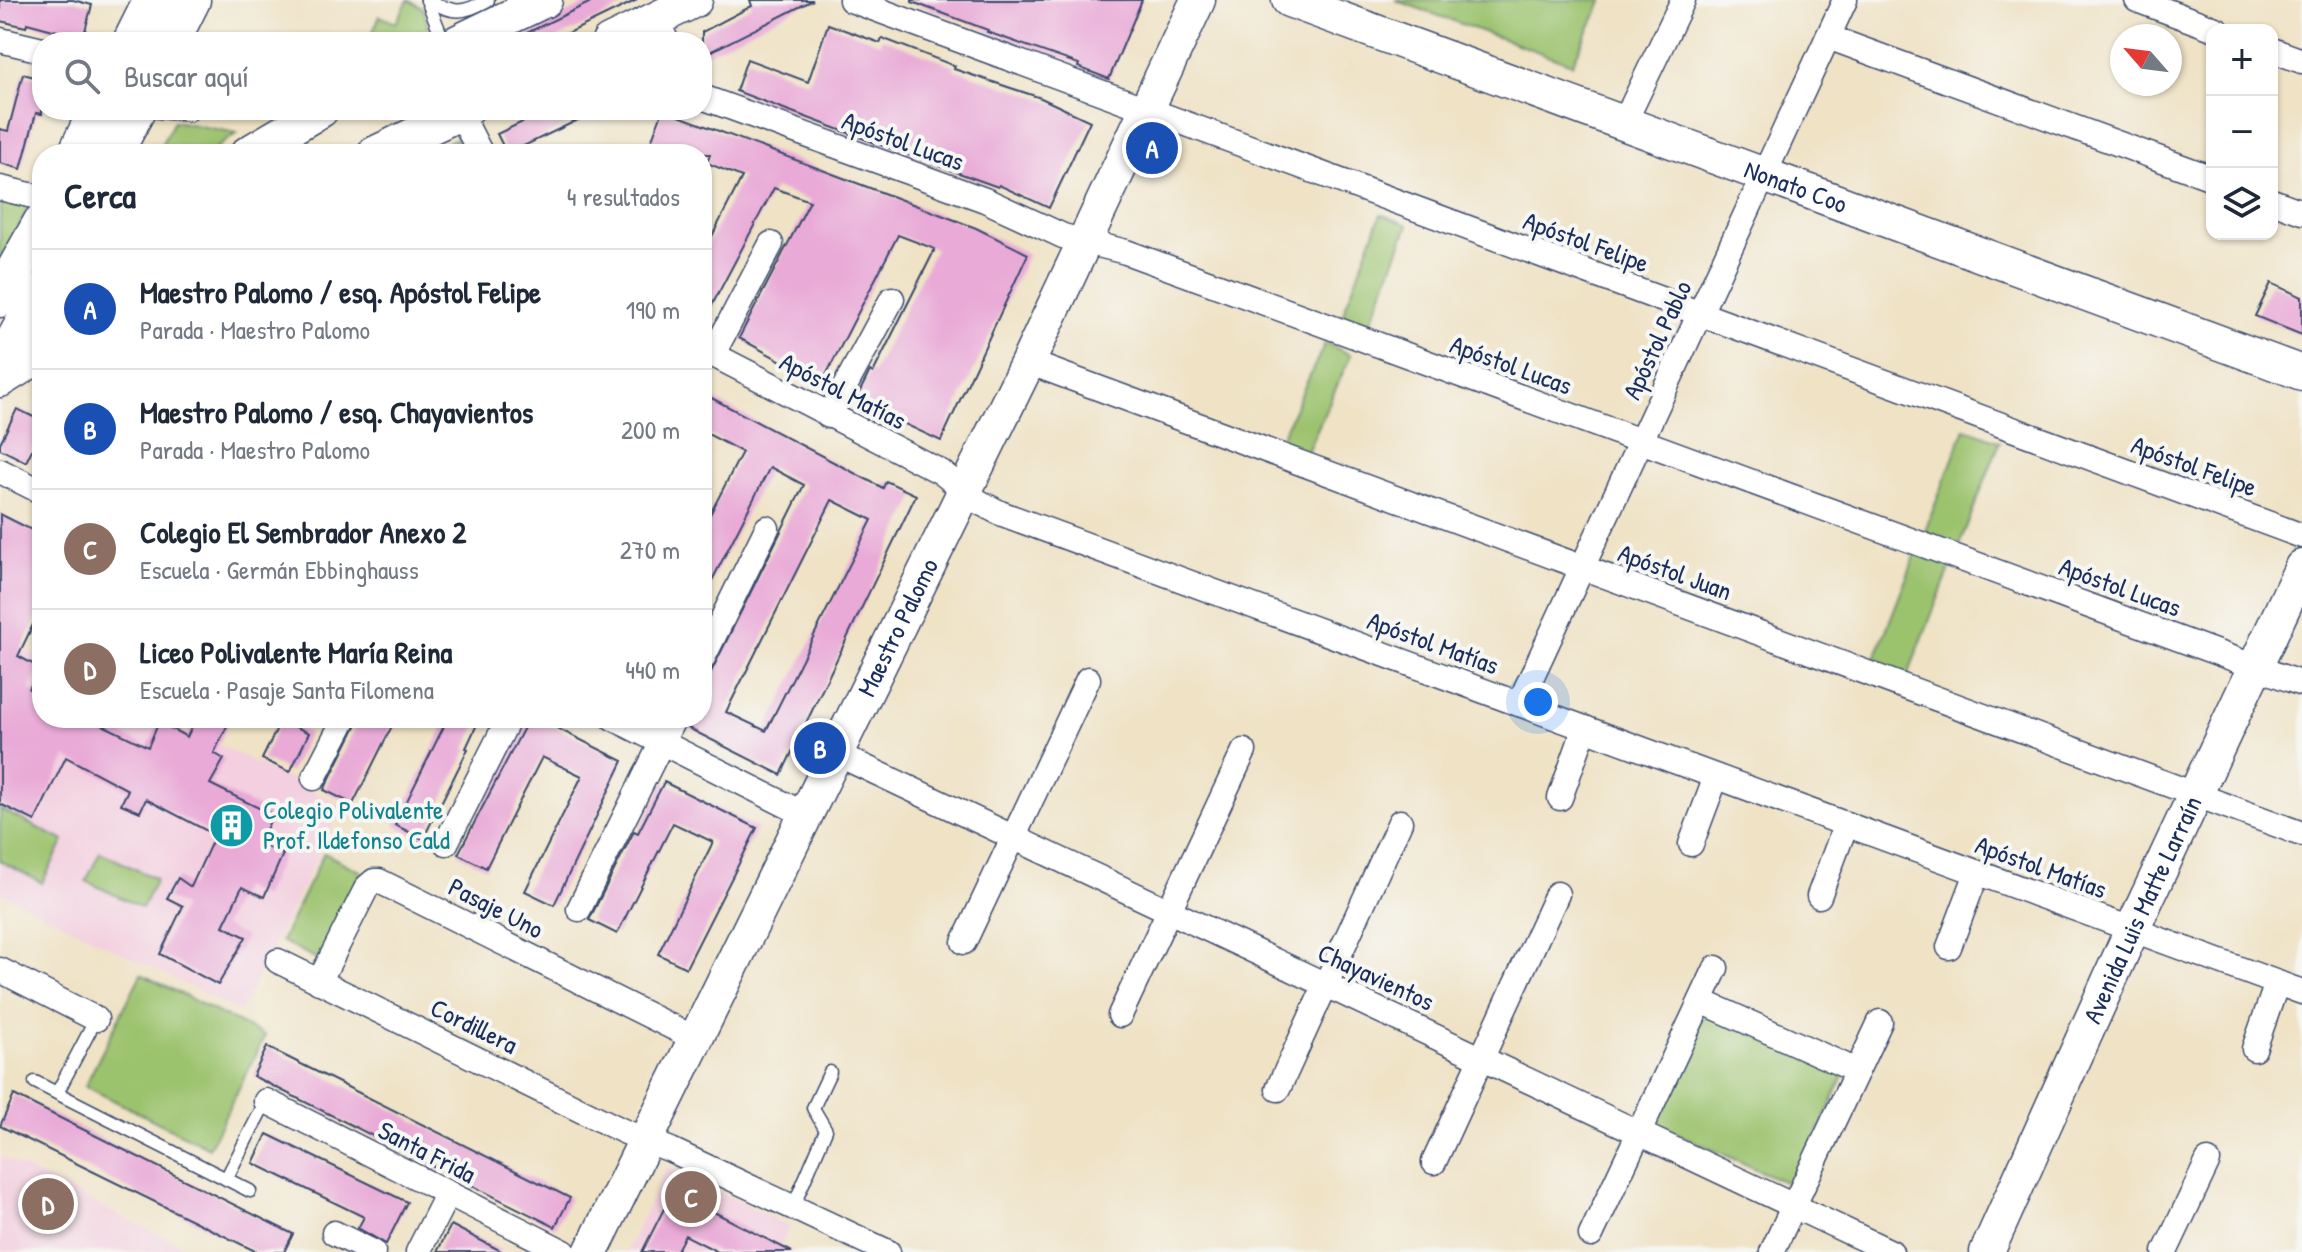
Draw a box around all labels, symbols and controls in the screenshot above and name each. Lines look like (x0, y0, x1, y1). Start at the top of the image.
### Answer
north arrow (2110, 24, 2182, 96)
map controls (2206, 24, 2278, 240)
button: + (2206, 24, 2278, 96)
search box (32, 32, 712, 120)
icon: search (60, 54, 104, 98)
text: Buscar aquí (124, 56, 249, 96)
button: − (2206, 96, 2278, 168)
street label: Apóstol Lucas (838, 102, 969, 179)
pin: A (1126, 118, 1178, 178)
street label: Nonato Coo (1740, 151, 1852, 221)
button: layers (2206, 168, 2278, 240)
text: Cerca (64, 173, 136, 219)
text: 4 resultados (567, 179, 680, 214)
street label: Apóstol Felipe (1519, 203, 1654, 280)
text: Maestro Palomo / esq. Apóstol Felipe (140, 272, 541, 312)
street label: Apóstol Pablo (1614, 275, 1699, 405)
text: A (84, 292, 96, 327)
text: 190 m (626, 292, 680, 327)
text: Parada · Maestro Palomo (140, 312, 370, 347)
street label: Apóstol Lucas (1446, 326, 1577, 403)
street label: Apóstol Matías (774, 344, 912, 437)
text: Maestro Palomo / esq. Chayavientos (140, 392, 533, 432)
text: B (83, 412, 97, 447)
text: 200 m (621, 412, 680, 447)
street label: Apóstol Felipe (2127, 427, 2262, 504)
text: Parada · Maestro Palomo (140, 432, 370, 467)
text: Colegio El Sembrador Anexo 2 (140, 512, 466, 552)
text: C (83, 532, 97, 567)
text: 270 m (620, 532, 680, 567)
street label: Apóstol Juan (1613, 535, 1737, 608)
street label: Apóstol Lucas (2055, 548, 2186, 625)
text: Escuela · Germán Ebbinghauss (140, 552, 419, 587)
street label: Maestro Palomo (849, 552, 946, 702)
street label: Apóstol Matías (1363, 603, 1504, 682)
text: Liceo Polivalente María Reina (140, 632, 452, 672)
text: D (84, 652, 96, 687)
text: 440 m (625, 652, 680, 687)
text: Escuela · Pasaje Santa Filomena (140, 672, 434, 707)
your location (1518, 682, 1558, 722)
pin: B (794, 718, 846, 778)
street label: Avenida Luis Matte Larraín (2074, 790, 2209, 1029)
place label: Colegio Polivalente Prof. Ildefonso Cald (263, 792, 450, 857)
building icon: Colegio Polivalente Prof. Ildefonso Cald (208, 801, 256, 849)
street label: Apóstol Matías (1971, 827, 2112, 906)
street label: Pasaje Uno (443, 869, 550, 946)
street label: Chayavientos (1312, 934, 1440, 1019)
street label: Cordillera (425, 990, 523, 1062)
street label: Santa Frida (373, 1112, 482, 1191)
pin: C (665, 1167, 717, 1227)
pin: D (22, 1174, 74, 1234)

